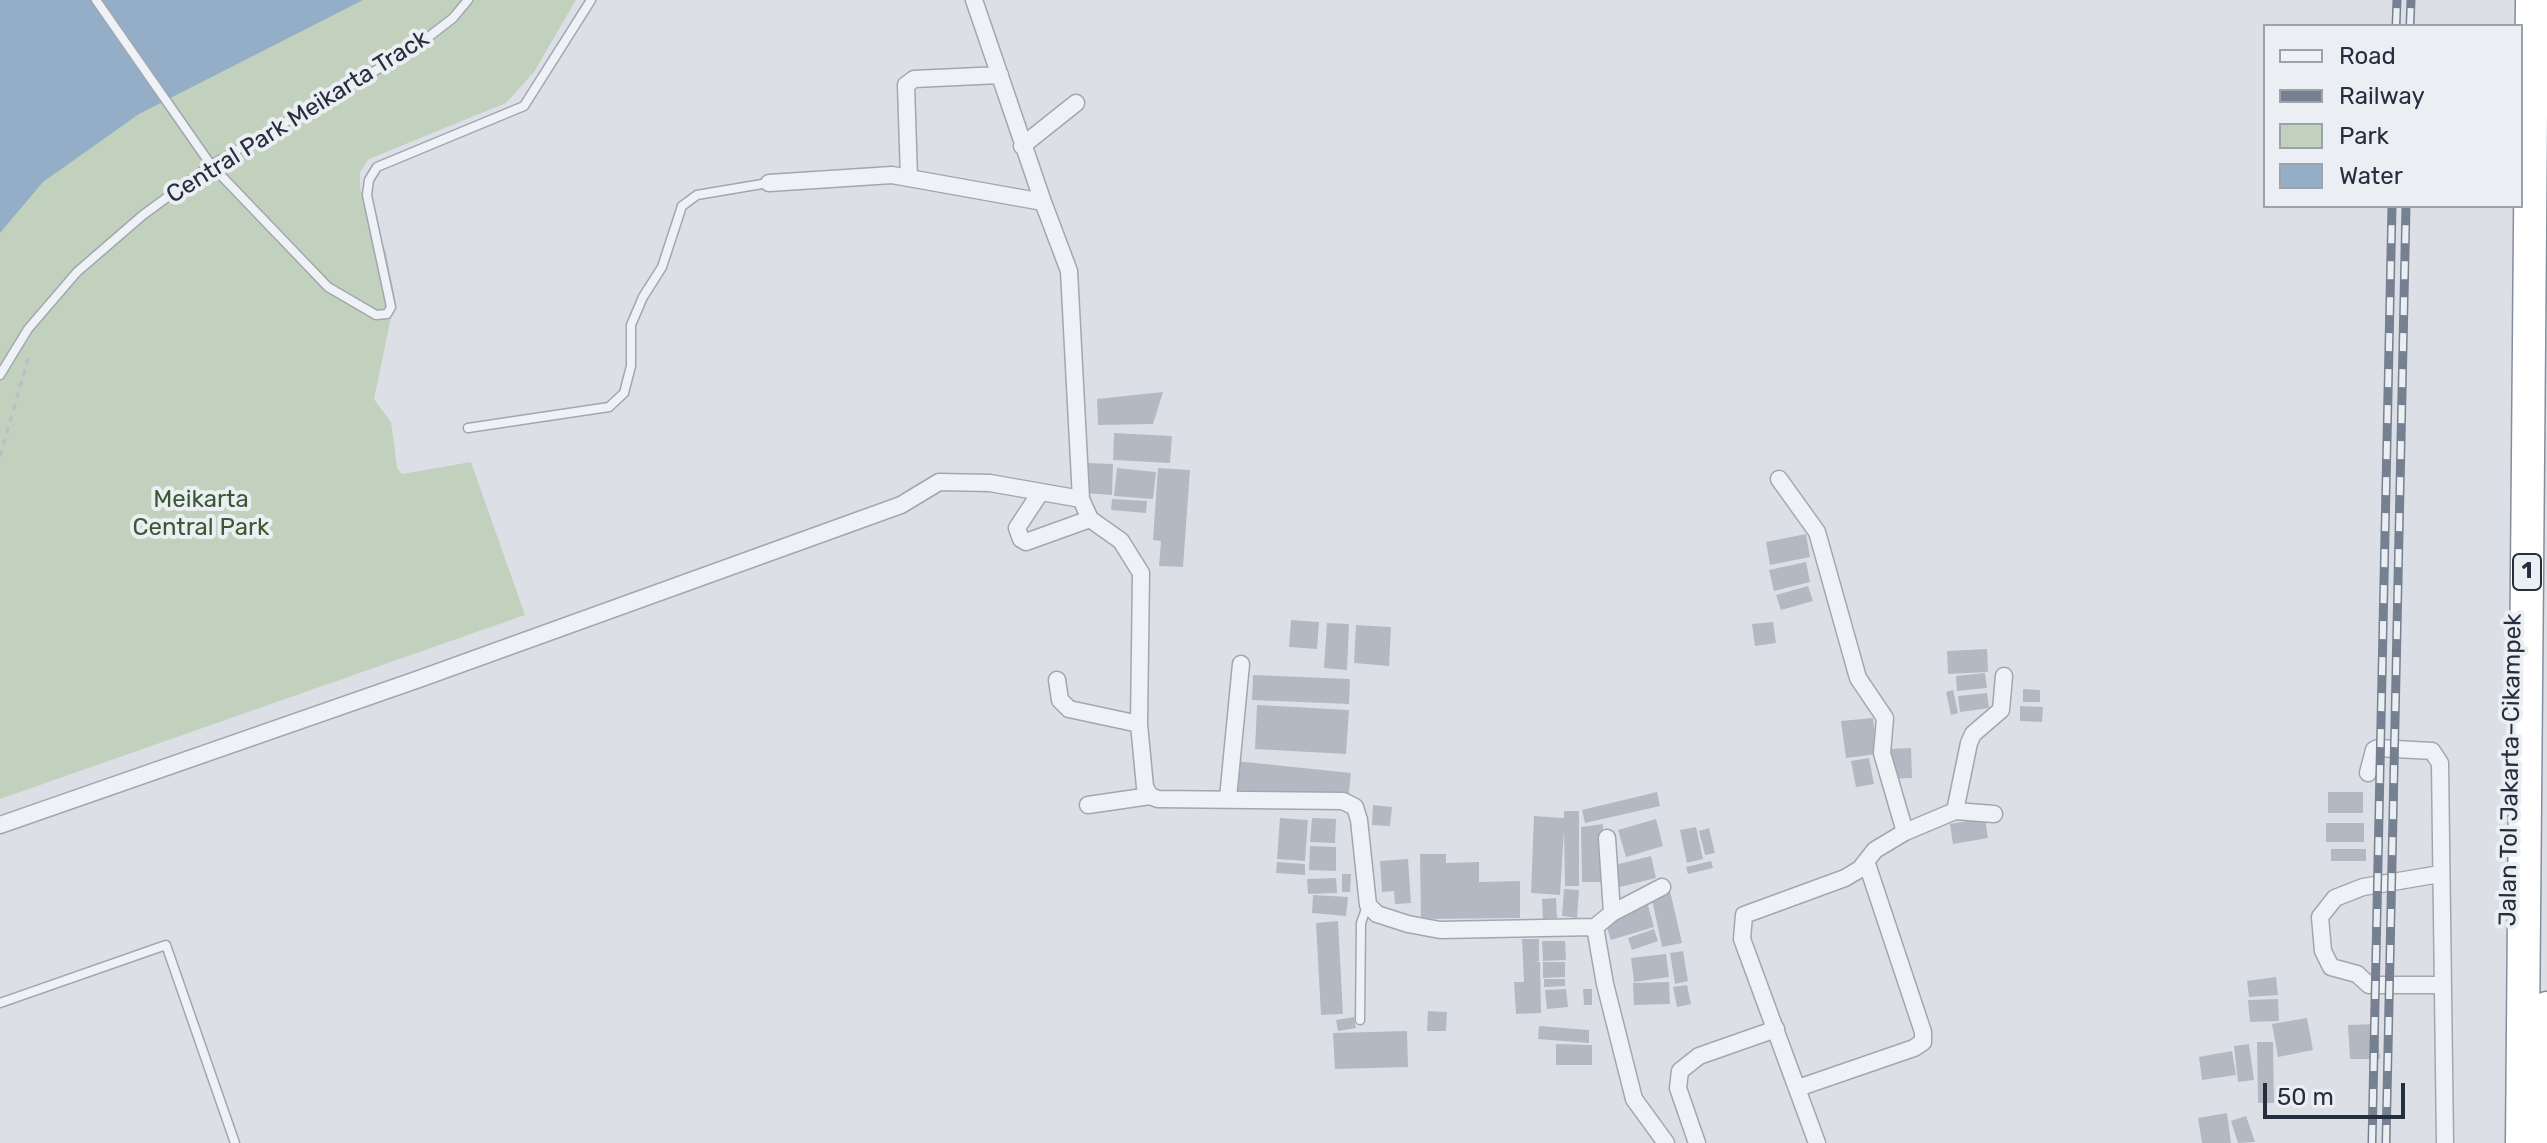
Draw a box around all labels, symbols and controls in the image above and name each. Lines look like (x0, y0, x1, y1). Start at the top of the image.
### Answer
street label: Central Park Meikarta Track (161, 24, 435, 210)
legend (2263, 24, 2523, 208)
text: Road (2339, 42, 2396, 70)
text: Railway (2339, 82, 2425, 110)
text: Park (2339, 122, 2389, 150)
text: Water (2339, 162, 2403, 190)
park label: Meikarta Central Park (133, 486, 269, 542)
road number: 1 (2513, 554, 2541, 590)
street label: Jalan Tol Jakarta–Cikampek (2494, 613, 2528, 927)
scale bar (2267, 1067, 2409, 1117)
text: 50 m (2277, 1083, 2334, 1111)

